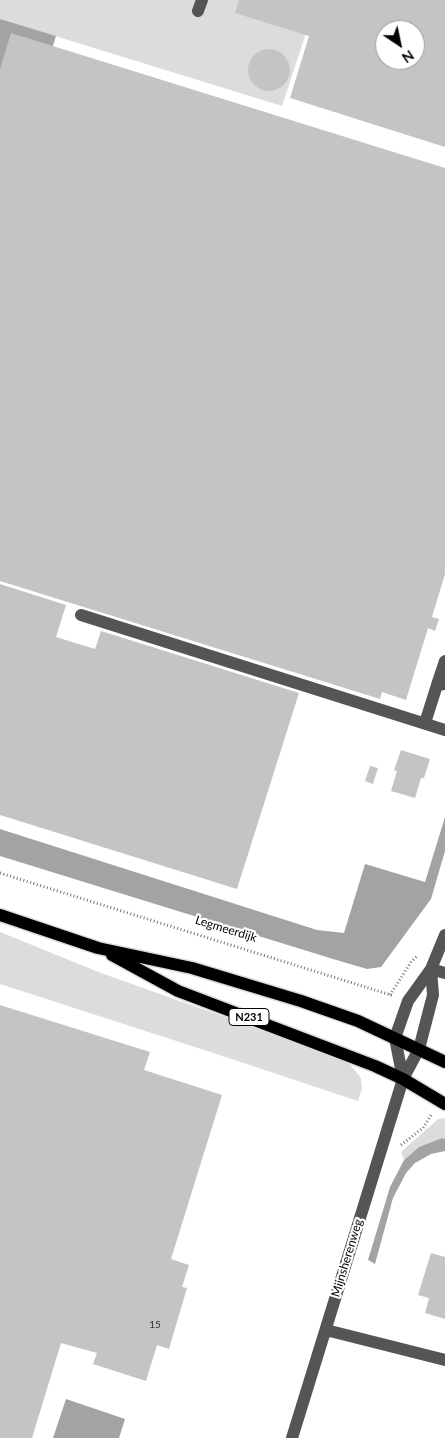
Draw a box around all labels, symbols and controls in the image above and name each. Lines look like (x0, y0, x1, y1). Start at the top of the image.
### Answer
north arrow (375, 20, 425, 70)
text: N (399, 47, 417, 67)
street label: Legmeerdijk (194, 913, 258, 945)
road number: N231 (229, 1009, 269, 1026)
street label: Mijnsherenweg (328, 1217, 366, 1299)
house number: 15 (149, 1319, 161, 1331)

